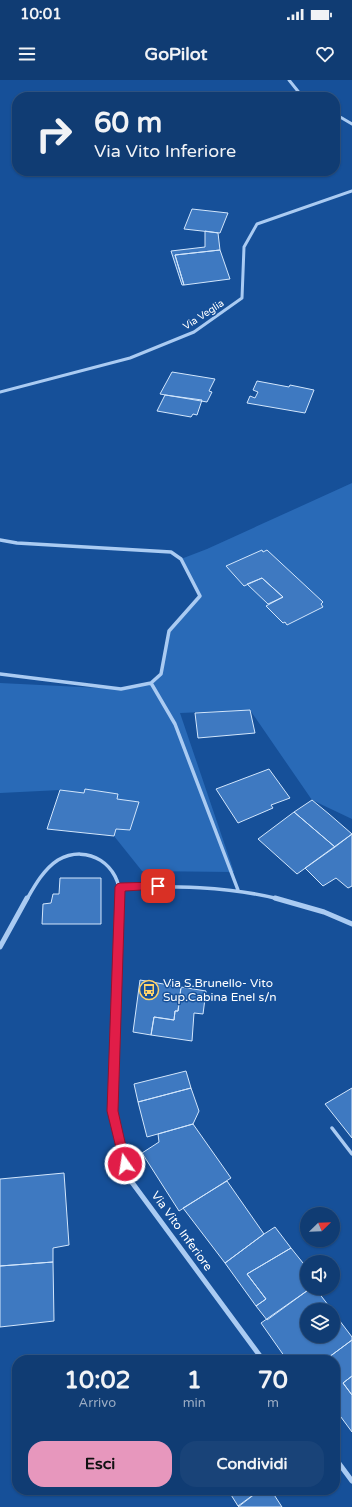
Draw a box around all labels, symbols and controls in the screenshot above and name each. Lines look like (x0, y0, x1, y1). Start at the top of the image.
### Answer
text: 10:01 (20, 5, 62, 23)
icon: menu (16, 43, 38, 65)
text: GoPilot (145, 43, 207, 65)
icon: heart (314, 43, 336, 65)
text: 60 m (94, 106, 162, 140)
icon: right (28, 108, 80, 160)
text: Via Vito Inferiore (94, 140, 236, 162)
street label: Via Veglia (181, 297, 226, 333)
pin (141, 869, 175, 903)
icon: arrive (147, 875, 169, 897)
place label: Via S.Brunello- Vito Sup.Cabina Enel s/n (163, 976, 277, 1004)
bus stop icon: Via S.Brunello- Vito Sup.Cabina Enel s/n (138, 979, 160, 1001)
position arrow (104, 1143, 146, 1185)
street label: Via Vito Inferiore (148, 1189, 216, 1274)
north arrow (300, 1207, 340, 1247)
map controls (300, 1207, 340, 1343)
button: sound (300, 1255, 340, 1295)
button: layers (300, 1303, 340, 1343)
text: 10:02 (64, 1366, 131, 1395)
text: 1 (187, 1366, 202, 1395)
text: 70 (258, 1366, 288, 1395)
text: Arrivo (79, 1395, 116, 1411)
text: min (183, 1395, 206, 1411)
text: m (267, 1395, 279, 1411)
button: Esci (28, 1441, 172, 1487)
button: Condividi (180, 1441, 324, 1487)

